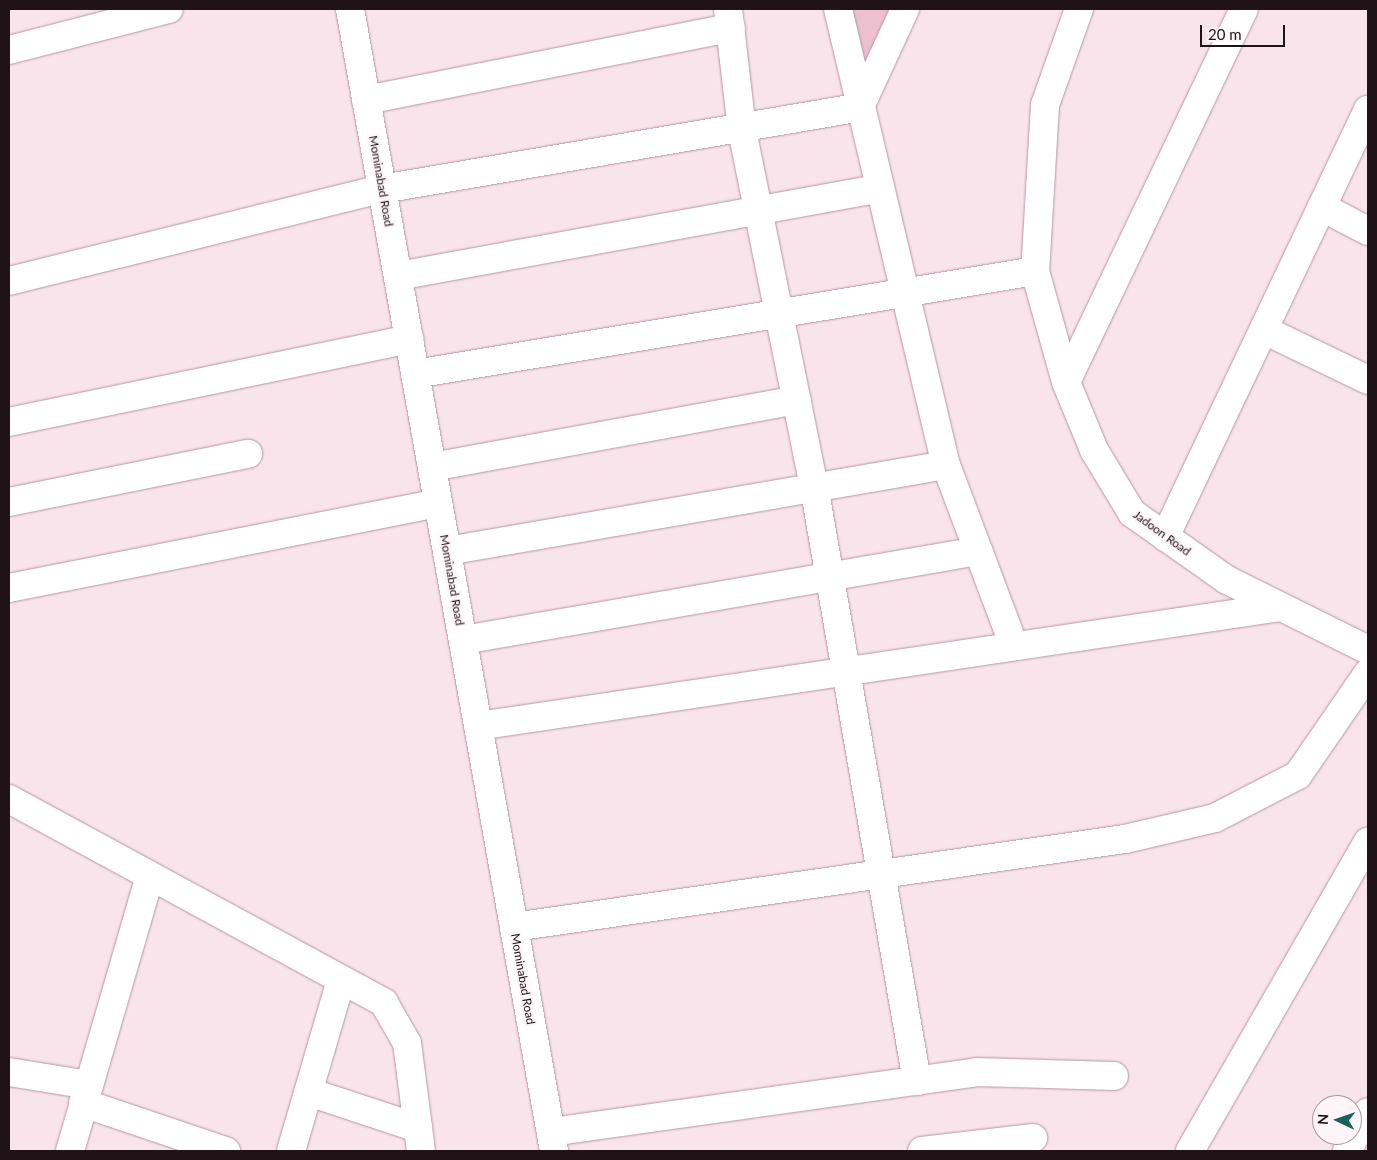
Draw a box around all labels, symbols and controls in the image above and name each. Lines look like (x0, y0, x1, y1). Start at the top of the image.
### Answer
scale bar (1202, 15, 1287, 47)
text: 20 m (1208, 25, 1242, 43)
street label: Mominabad Road (366, 134, 396, 228)
street label: Jadoon Road (1130, 507, 1194, 559)
street label: Mominabad Road (437, 533, 467, 627)
street label: Mominabad Road (508, 932, 538, 1026)
north arrow (1312, 1095, 1362, 1145)
text: N (1314, 1113, 1331, 1125)

